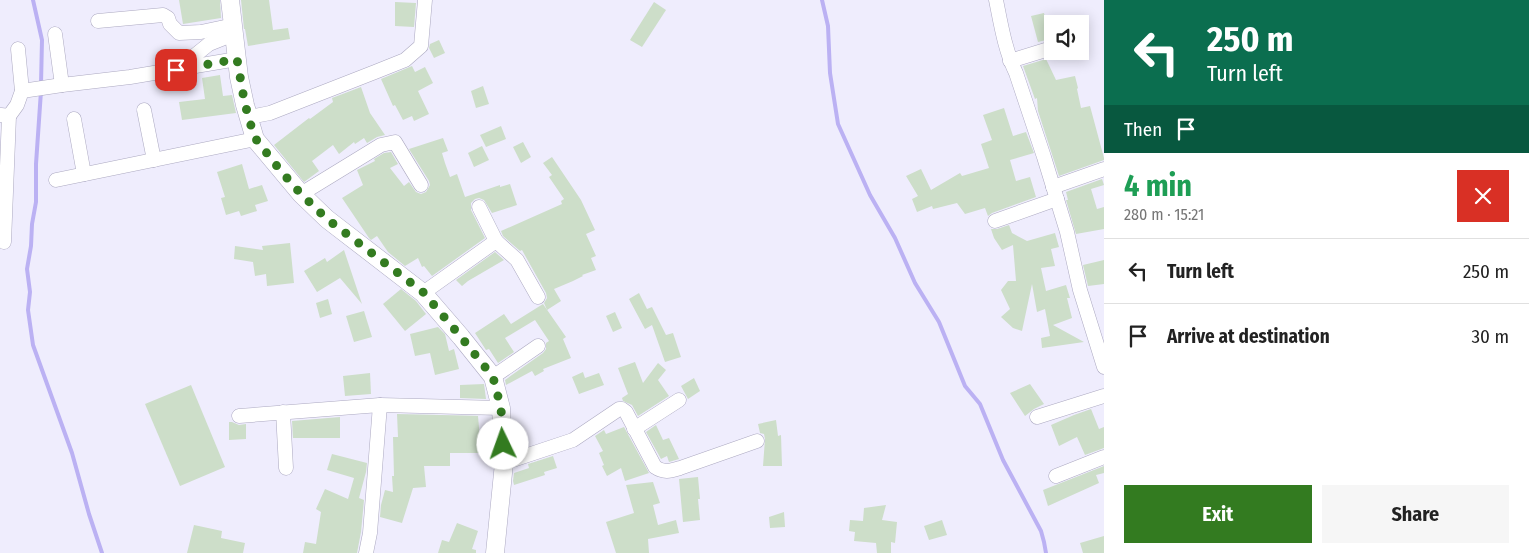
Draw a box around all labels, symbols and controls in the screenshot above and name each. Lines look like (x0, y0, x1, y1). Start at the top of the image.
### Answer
map controls (1044, 15, 1089, 60)
button: sound (1044, 15, 1089, 60)
text: 250 m (1207, 18, 1294, 60)
icon: left (1124, 20, 1189, 85)
pin (155, 49, 197, 91)
icon: arrive (162, 56, 190, 84)
text: Turn left (1207, 60, 1283, 87)
icon: arrive (1172, 115, 1200, 143)
text: Then (1124, 118, 1162, 141)
text: 4 min (1124, 168, 1192, 204)
button: close (1457, 170, 1509, 222)
text: 280 m · 15:21 (1124, 205, 1204, 224)
icon: left (1124, 257, 1152, 285)
text: Turn left (1167, 260, 1234, 283)
text: 250 m (1463, 260, 1509, 283)
icon: arrive (1124, 322, 1152, 350)
text: Arrive at destination (1167, 325, 1330, 348)
text: 30 m (1471, 325, 1509, 348)
position arrow (476, 417, 528, 469)
button: Exit (1124, 485, 1312, 543)
button: Share (1322, 485, 1509, 543)

